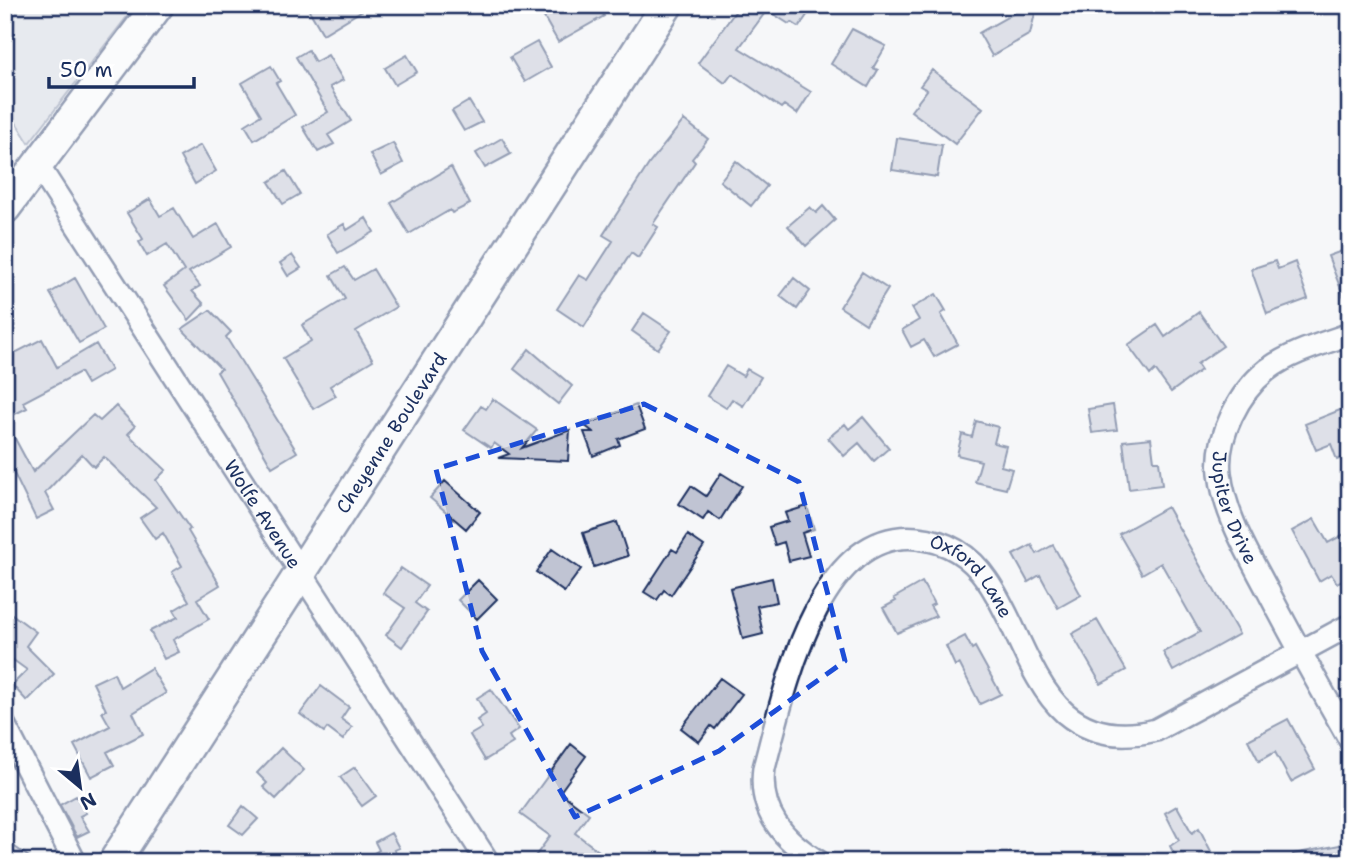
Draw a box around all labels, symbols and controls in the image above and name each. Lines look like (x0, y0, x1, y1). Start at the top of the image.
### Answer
scale bar (49, 46, 194, 90)
text: 50 m (60, 56, 113, 84)
street label: Cheyenne Boulevard (330, 348, 453, 518)
street label: Jupiter Drive (1206, 450, 1263, 569)
street label: Wolfe Avenue (218, 455, 307, 573)
street label: Oxford Lane (927, 528, 1018, 622)
north arrow (46, 752, 116, 822)
text: N (75, 787, 101, 816)

